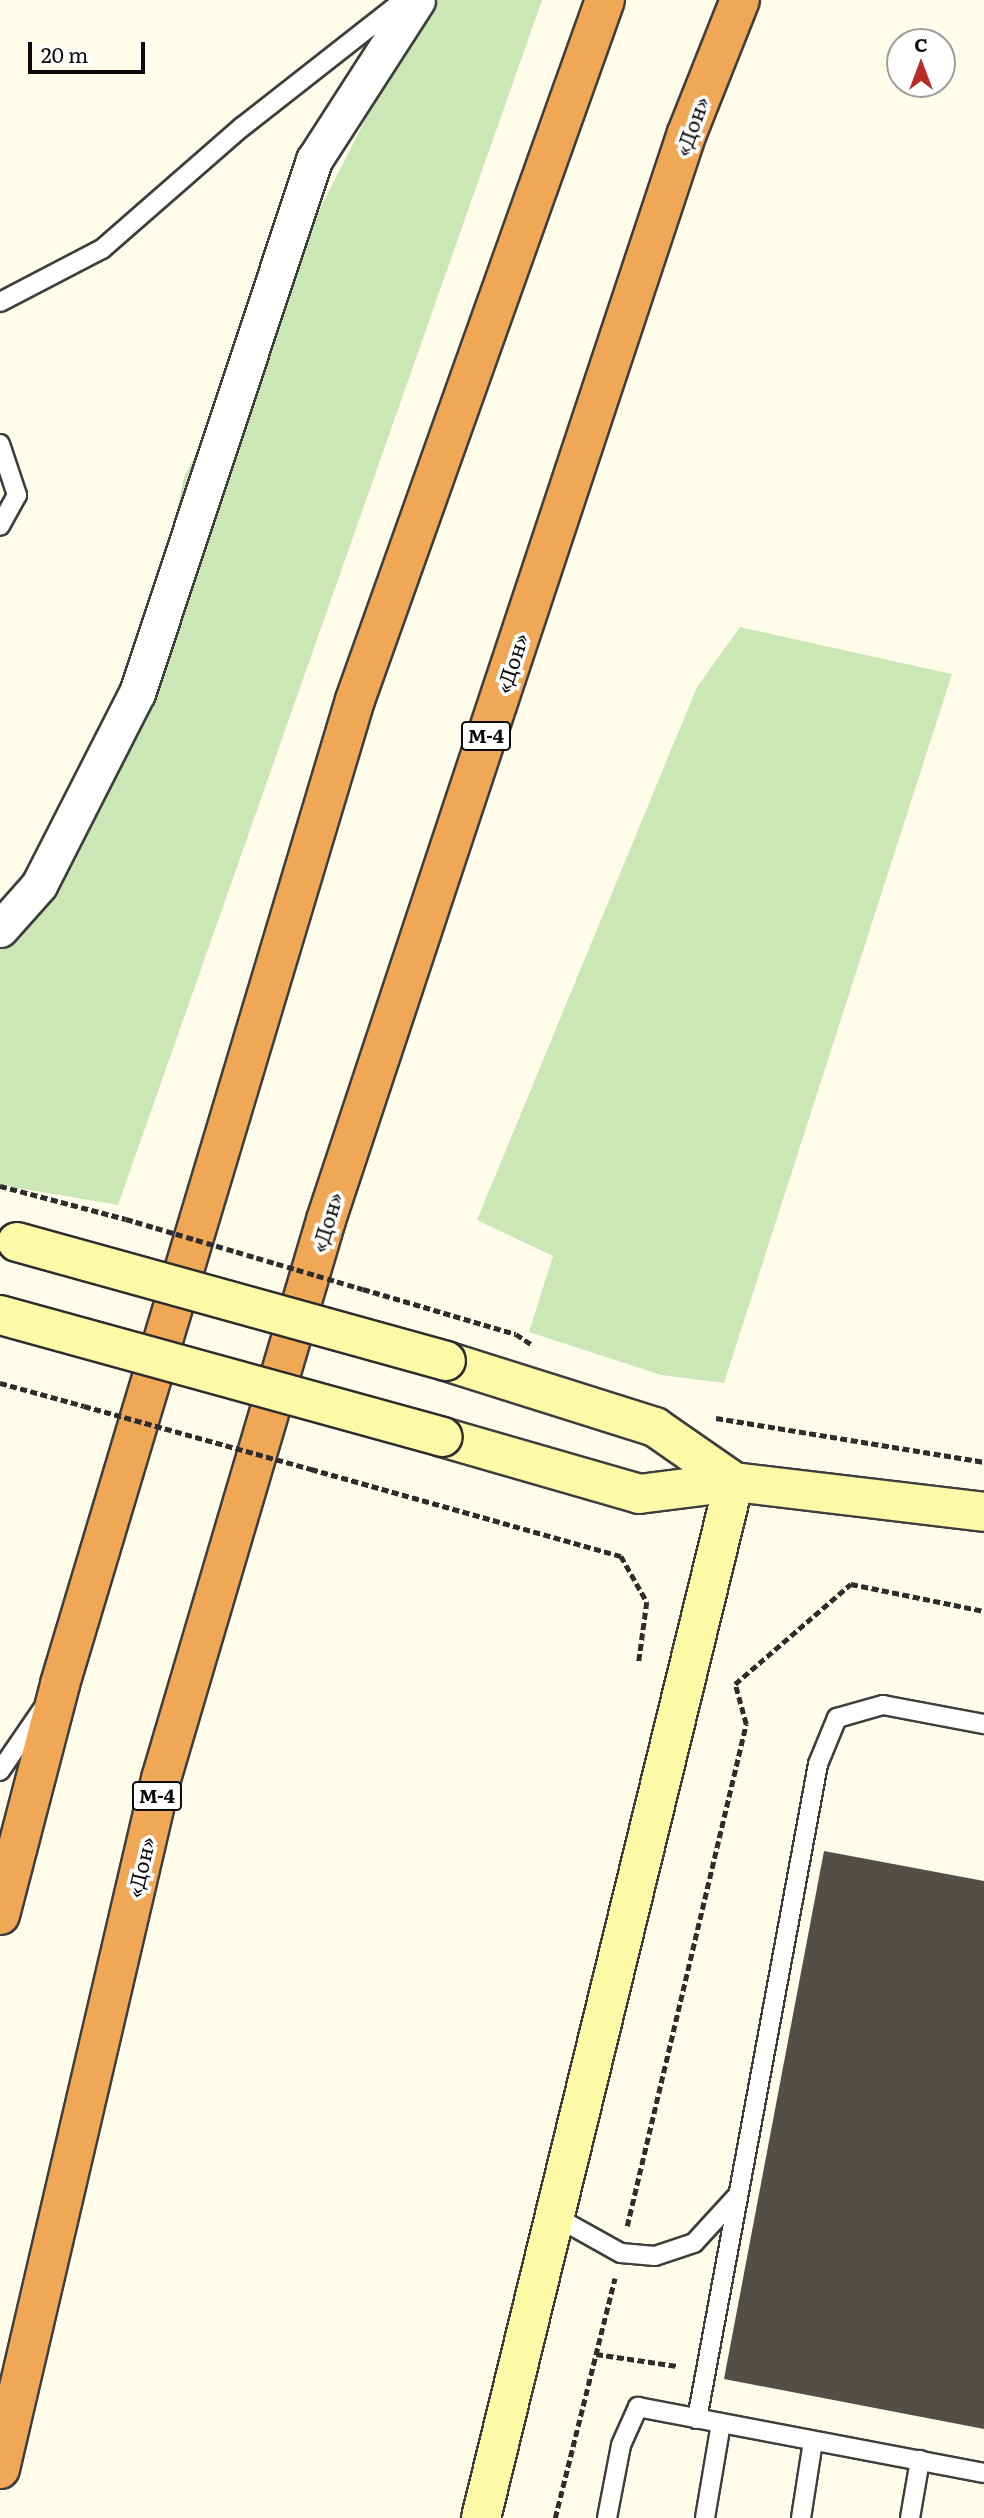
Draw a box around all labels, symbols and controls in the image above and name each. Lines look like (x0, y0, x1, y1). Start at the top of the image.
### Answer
scale bar (32, 28, 149, 72)
north arrow (886, 28, 956, 98)
text: С (914, 30, 928, 58)
text: 20 m (41, 38, 88, 69)
street label: «Дон» (669, 92, 713, 160)
street label: «Дон» (489, 630, 533, 696)
road number: М-4 (460, 720, 512, 751)
street label: «Дон» (305, 1189, 347, 1255)
road number: М-4 (131, 1780, 183, 1812)
street label: «Дон» (121, 1834, 159, 1900)

